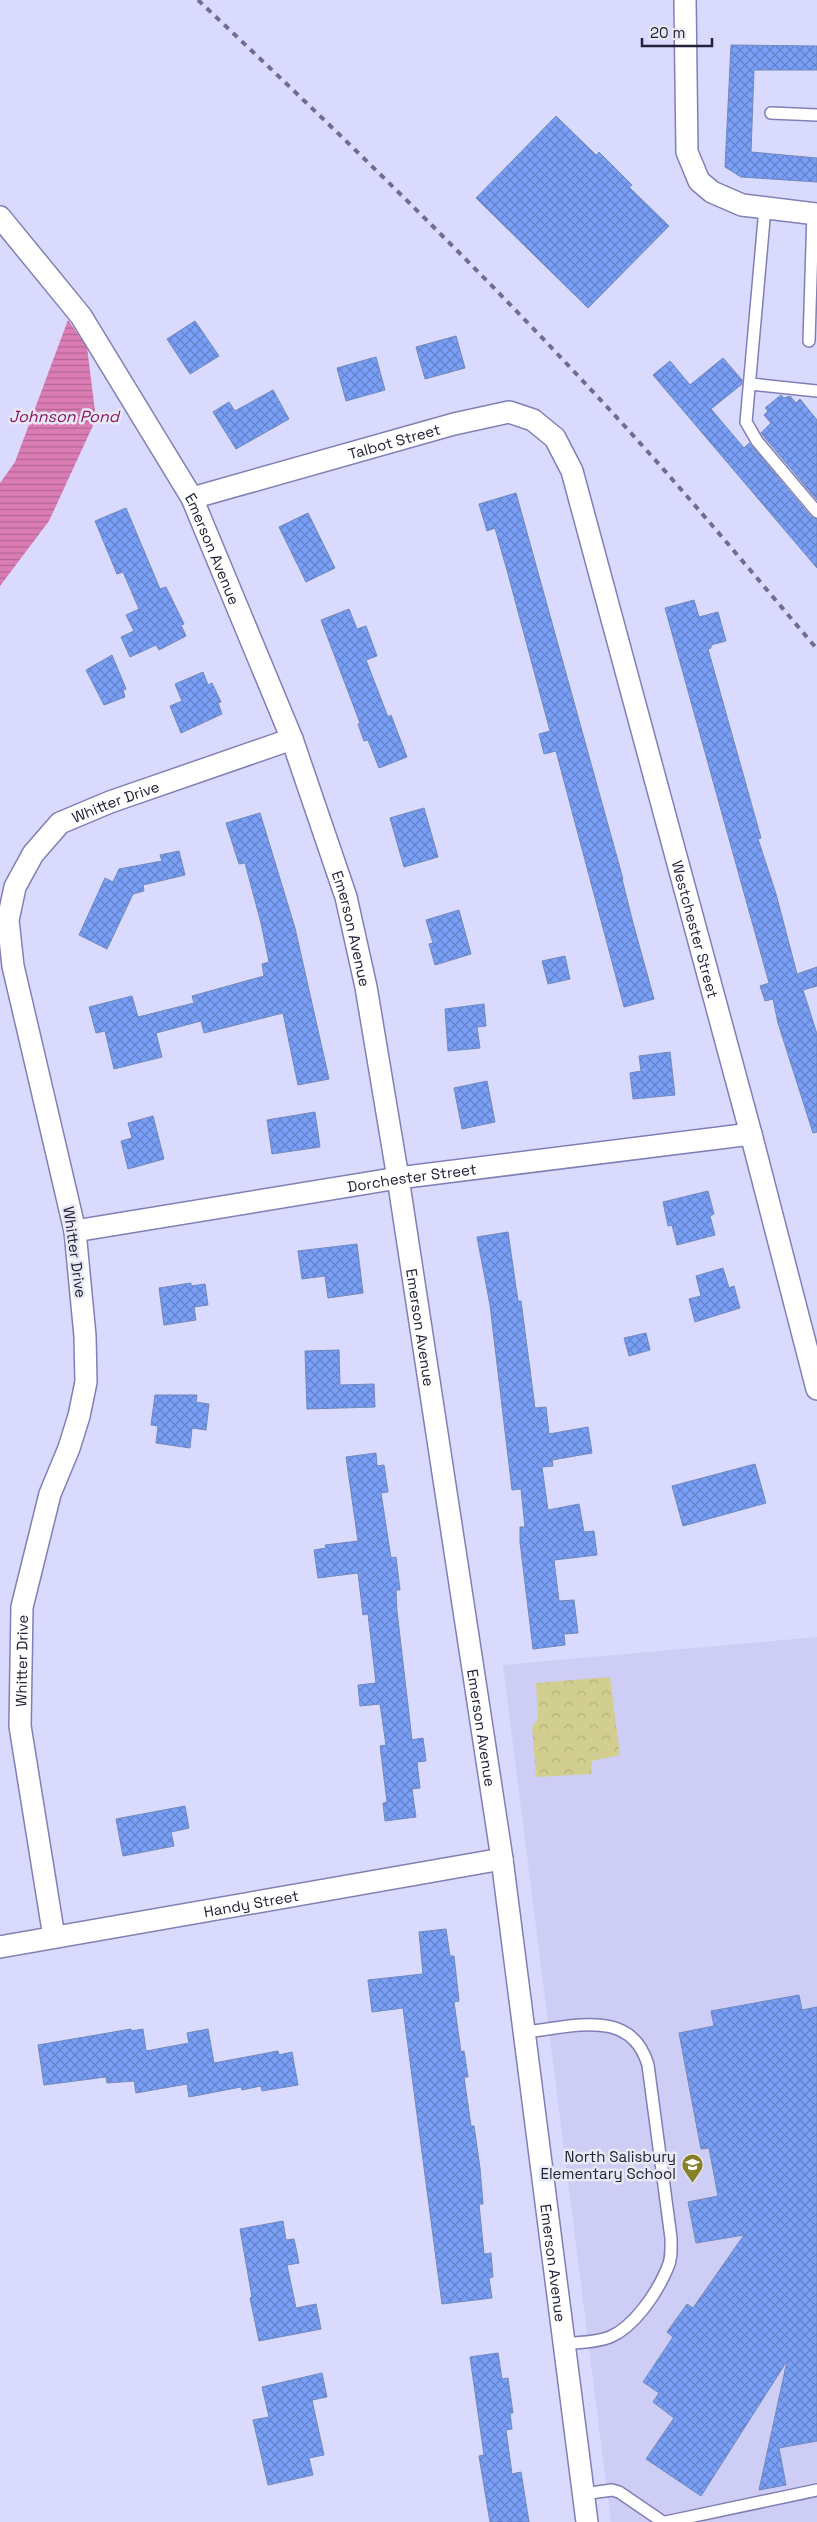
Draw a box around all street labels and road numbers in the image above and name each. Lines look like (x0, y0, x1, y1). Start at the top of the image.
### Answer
street label: Talbot Street (346, 419, 443, 463)
street label: Emerson Avenue (182, 489, 245, 607)
street label: Whitter Drive (69, 776, 162, 827)
street label: Westchester Street (668, 858, 723, 1000)
street label: Emerson Avenue (328, 868, 375, 988)
street label: Dorchester Street (346, 1159, 478, 1196)
street label: Whitter Drive (59, 1205, 91, 1299)
street label: Emerson Avenue (402, 1267, 439, 1388)
street label: Whitter Drive (11, 1614, 31, 1707)
street label: Emerson Avenue (464, 1668, 500, 1788)
street label: Handy Street (202, 1885, 300, 1921)
street label: Emerson Avenue (537, 2203, 571, 2323)

